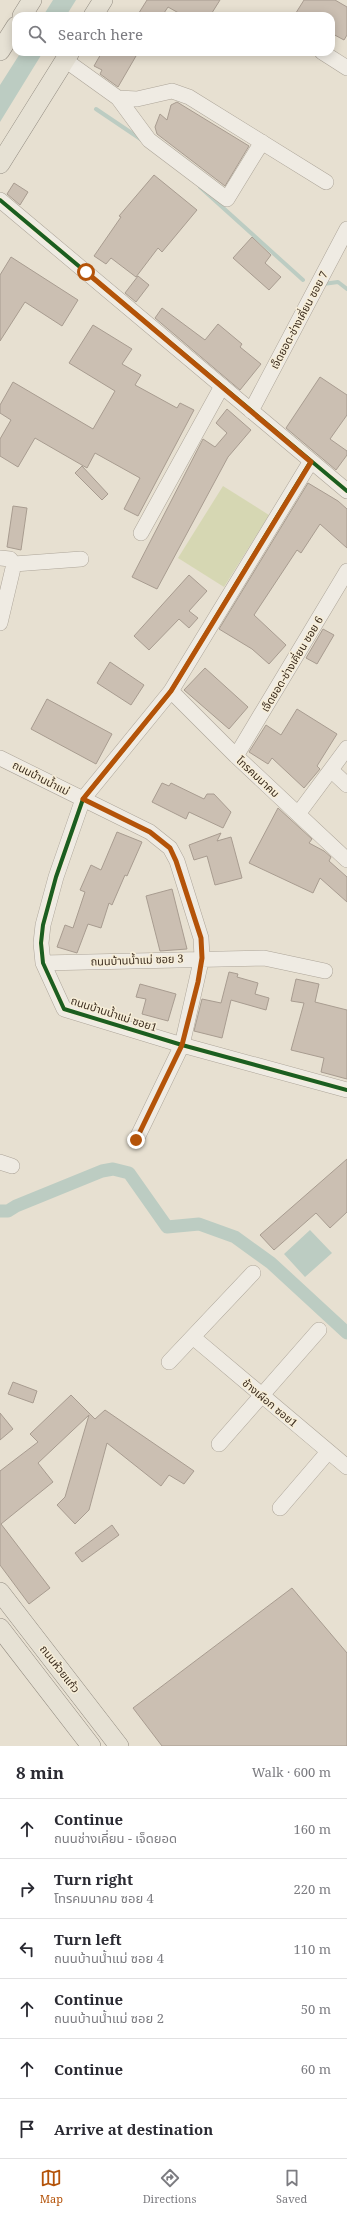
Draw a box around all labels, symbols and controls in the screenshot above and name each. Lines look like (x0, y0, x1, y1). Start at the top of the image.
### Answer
search box (12, 12, 335, 56)
icon: search (26, 23, 48, 45)
text: Search here (58, 24, 143, 44)
route start (77, 263, 95, 281)
street label: เจ็ดยอด-ช่างเคี่ยน ซอย 7 (266, 268, 331, 371)
street label: เจ็ดยอด-ช่างเคี่ยน ซอย 6 (257, 613, 326, 714)
street label: โทรคมนาคม (234, 753, 283, 800)
street label: ถนนบ้านน้ำแม่ (10, 757, 72, 798)
street label: ถนนบ้านน้ำแม่ ซอย 3 (90, 950, 184, 969)
street label: ถนนบ้านน้ำแม่ ซอย1 (69, 992, 159, 1035)
route end (127, 1131, 145, 1149)
street label: ช้างเผือก ซอย1 (240, 1375, 301, 1430)
street label: ถนนห้วยแก้ว (37, 1642, 84, 1696)
text: 8 min (16, 1761, 64, 1784)
text: Walk · 600 m (252, 1763, 331, 1781)
text: Continue (54, 1809, 123, 1829)
icon: ahead (16, 1818, 38, 1840)
text: 160 m (294, 1820, 331, 1838)
text: ถนนช่างเคี่ยน - เจ็ดยอด (54, 1829, 177, 1847)
text: Turn right (54, 1869, 133, 1889)
icon: right (16, 1878, 38, 1900)
text: 220 m (294, 1880, 331, 1898)
text: โทรคมนาคม ซอย 4 (54, 1889, 154, 1907)
text: Turn left (54, 1929, 122, 1949)
icon: left (16, 1938, 38, 1960)
text: 110 m (294, 1940, 331, 1958)
text: ถนนบ้านน้ำแม่ ซอย 4 (54, 1949, 164, 1967)
text: Continue (54, 1989, 123, 2009)
icon: ahead (16, 1998, 38, 2020)
text: 50 m (301, 2000, 331, 2018)
text: ถนนบ้านน้ำแม่ ซอย 2 (54, 2009, 164, 2027)
icon: ahead (16, 2058, 38, 2080)
text: Continue (54, 2059, 123, 2079)
text: 60 m (301, 2060, 331, 2078)
icon: arrive (16, 2118, 38, 2140)
text: Arrive at destination (54, 2119, 213, 2139)
tab: Map (40, 2167, 63, 2206)
tab: Directions (143, 2167, 196, 2206)
tab: Saved (276, 2167, 307, 2206)

